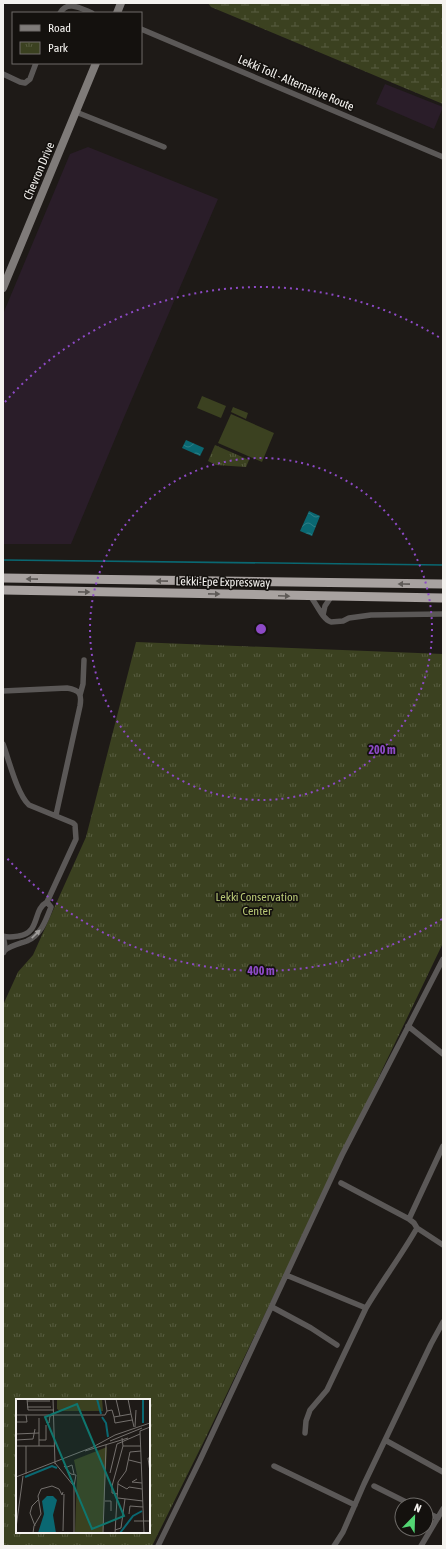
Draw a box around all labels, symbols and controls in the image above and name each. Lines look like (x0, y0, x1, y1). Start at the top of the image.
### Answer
legend (12, 12, 142, 64)
text: Road (48, 21, 71, 35)
text: Park (48, 41, 69, 55)
street label: Lekki Toll - Alternative Route (236, 52, 356, 114)
street label: Chevron Drive (21, 140, 57, 202)
street label: Lekki-Epe Expressway (176, 574, 270, 590)
one-way arrow (26, 575, 38, 582)
one-way arrow (156, 577, 168, 584)
one-way arrow (397, 581, 410, 587)
one-way arrow (78, 589, 91, 595)
one-way arrow (208, 591, 221, 597)
one-way arrow (278, 592, 290, 599)
centre of rings (254, 622, 268, 636)
text: 200 m (368, 743, 396, 757)
park label: Lekki Conservation Center (216, 890, 298, 918)
one-way arrow (31, 929, 41, 939)
text: 400 m (246, 964, 275, 978)
inset map (16, 1399, 150, 1533)
north arrow (394, 1497, 434, 1537)
text: N (413, 1501, 423, 1515)

